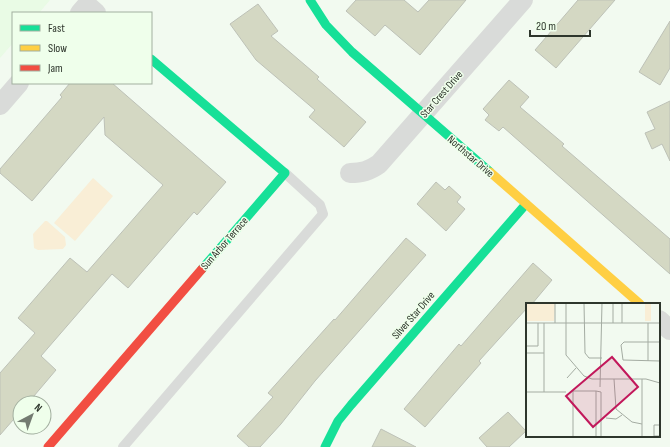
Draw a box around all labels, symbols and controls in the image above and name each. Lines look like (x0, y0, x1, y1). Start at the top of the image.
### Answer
legend (12, 12, 152, 84)
scale bar (530, 12, 590, 38)
text: 20 m (536, 19, 556, 34)
text: Fast (48, 21, 65, 36)
text: Slow (48, 41, 67, 56)
text: Jam (47, 61, 63, 76)
street label: Star Crest Drive (417, 68, 465, 121)
street label: Northstar Drive (445, 133, 496, 180)
street label: Sun Arbor Terrace (198, 214, 251, 272)
street label: Silver Star Drive (389, 289, 438, 342)
inset map (526, 303, 660, 437)
north arrow (12, 395, 52, 435)
text: N (32, 401, 45, 415)

